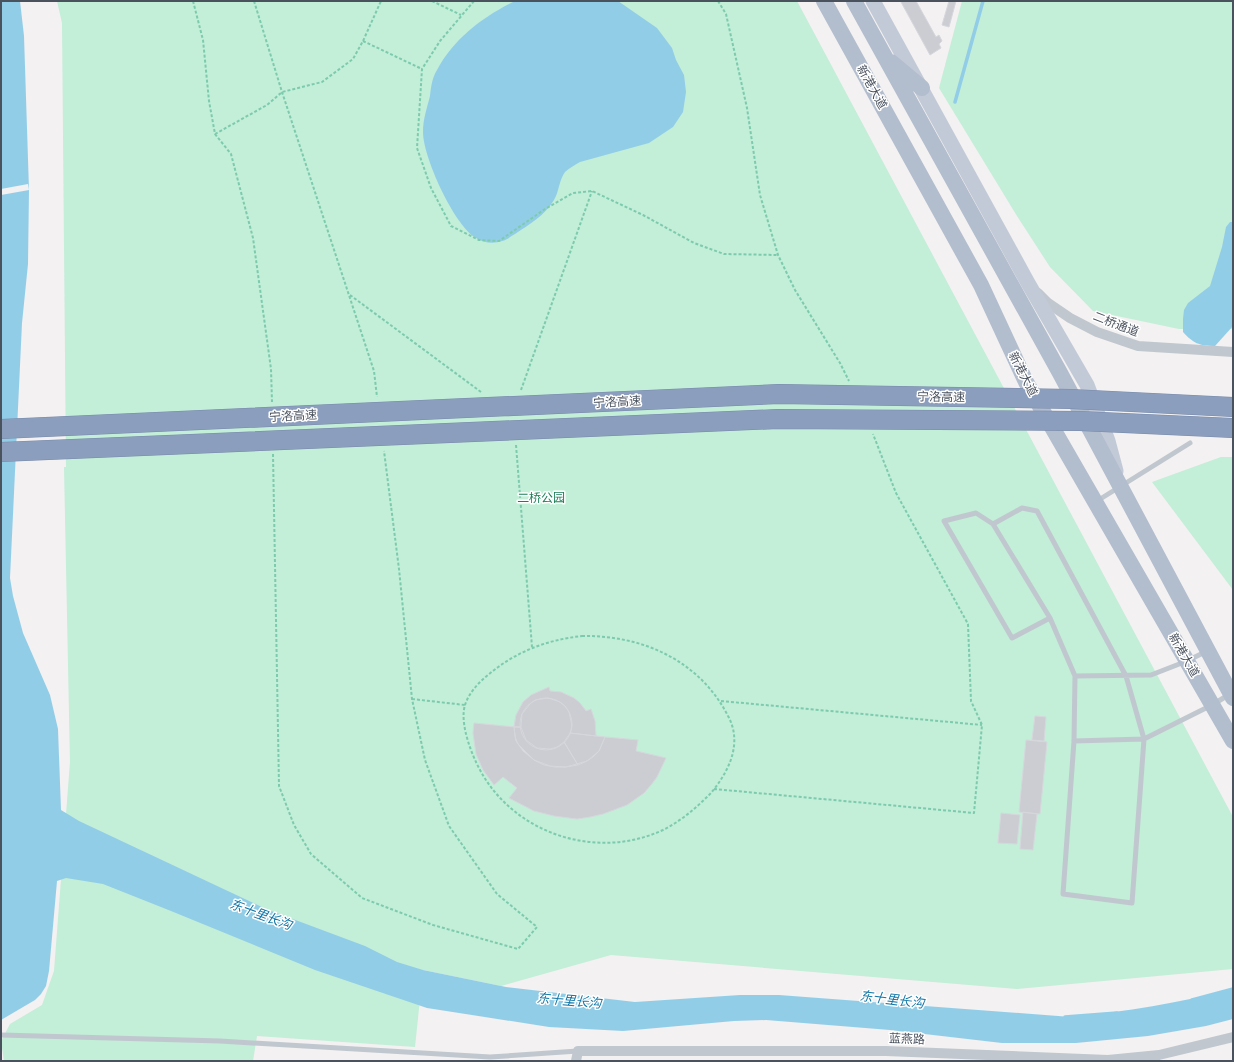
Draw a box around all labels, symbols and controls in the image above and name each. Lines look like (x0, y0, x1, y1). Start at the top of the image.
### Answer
street label: 新港大道 (855, 62, 891, 111)
street label: 二桥通道 (1091, 308, 1141, 338)
street label: 新港大道 (1007, 349, 1041, 398)
street label: 宁洛高速 (917, 389, 965, 403)
street label: 宁洛高速 (593, 393, 641, 409)
street label: 宁洛高速 (269, 407, 317, 423)
park label: 二桥公园 (517, 490, 565, 504)
street label: 新港大道 (1167, 630, 1203, 679)
water label: 东十里长沟 (228, 895, 296, 933)
water label: 东十里长沟 (859, 987, 927, 1011)
water label: 东十里长沟 (536, 989, 604, 1011)
street label: 蓝燕路 (889, 1030, 925, 1046)

